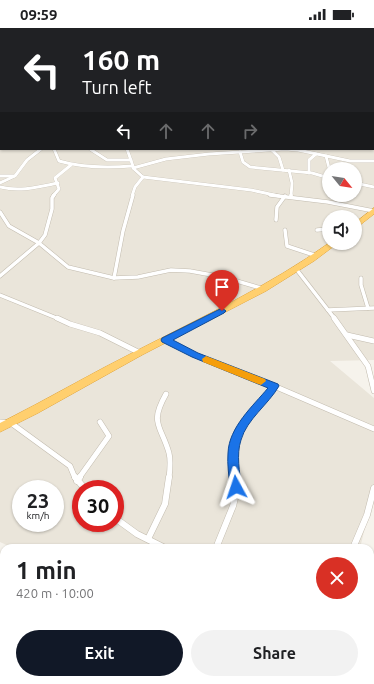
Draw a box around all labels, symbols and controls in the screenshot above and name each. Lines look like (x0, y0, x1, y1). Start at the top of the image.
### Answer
text: 09:59 (20, 6, 58, 23)
icon: left (16, 44, 68, 96)
text: 160 m (82, 44, 160, 75)
text: Turn left (82, 77, 152, 97)
icon: left (113, 120, 135, 142)
icon: ahead (155, 120, 177, 142)
icon: ahead (197, 120, 219, 142)
icon: right (239, 120, 261, 142)
north arrow (322, 162, 362, 202)
map controls (322, 162, 362, 250)
button: sound (322, 210, 362, 250)
pin (205, 270, 239, 311)
icon: arrive (211, 276, 233, 298)
position arrow (215, 466, 257, 508)
speed limit sign: 30 (72, 480, 124, 532)
text: 23 (27, 489, 49, 512)
text: km/h (26, 510, 50, 521)
text: 1 min (16, 557, 77, 584)
button: close (316, 557, 358, 599)
text: 420 m · 10:00 (16, 586, 94, 600)
button: Exit (16, 630, 183, 676)
button: Share (191, 630, 358, 676)

